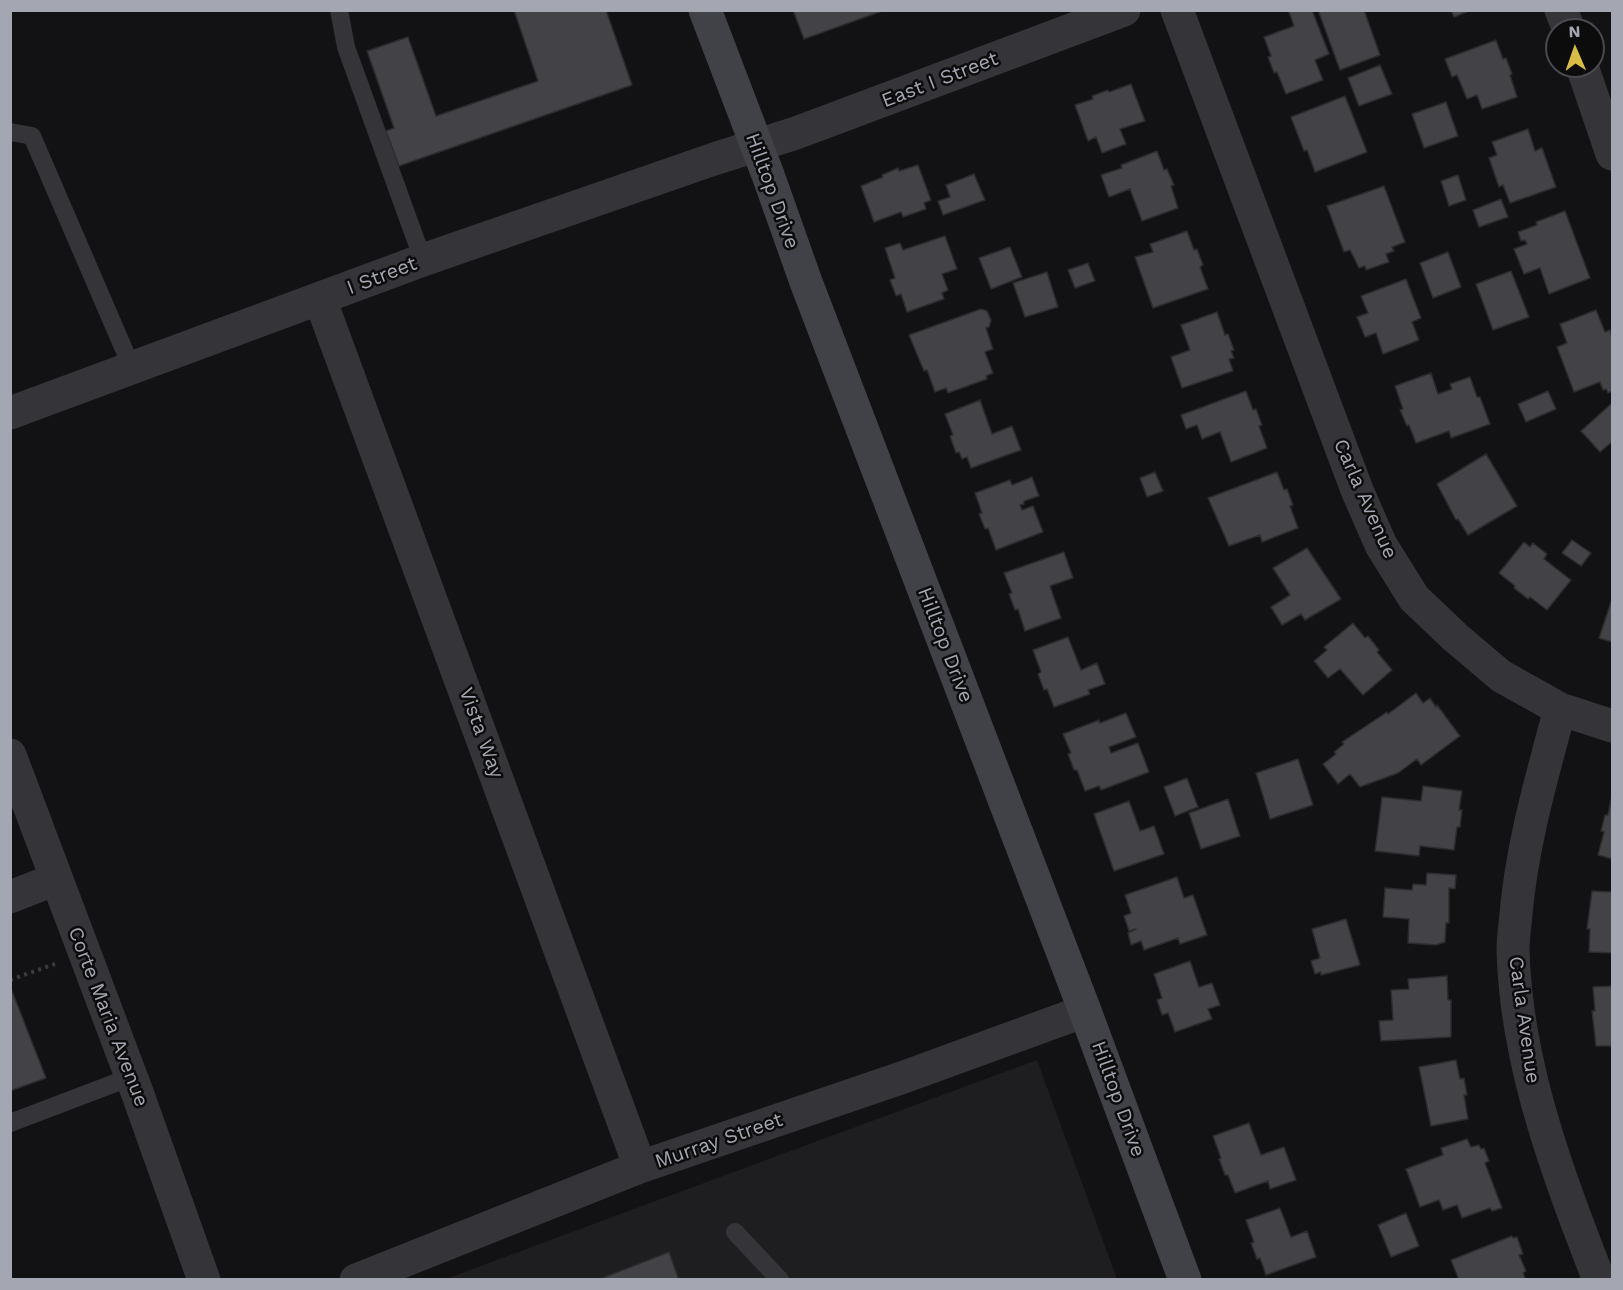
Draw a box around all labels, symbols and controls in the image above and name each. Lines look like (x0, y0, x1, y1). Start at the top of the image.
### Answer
north arrow (1545, 18, 1605, 78)
text: N (1568, 22, 1581, 41)
street label: East I Street (878, 47, 1002, 113)
street label: Hilltop Drive (740, 130, 804, 252)
street label: I Street (344, 252, 420, 300)
street label: Carla Avenue (1328, 436, 1402, 562)
street label: Hilltop Drive (912, 584, 978, 706)
street label: Vista Way (454, 684, 508, 782)
street label: Corte Maria Avenue (63, 924, 153, 1110)
street label: Carla Avenue (1503, 955, 1545, 1085)
street label: Hilltop Drive (1086, 1038, 1150, 1160)
street label: Murray Street (652, 1108, 786, 1174)

